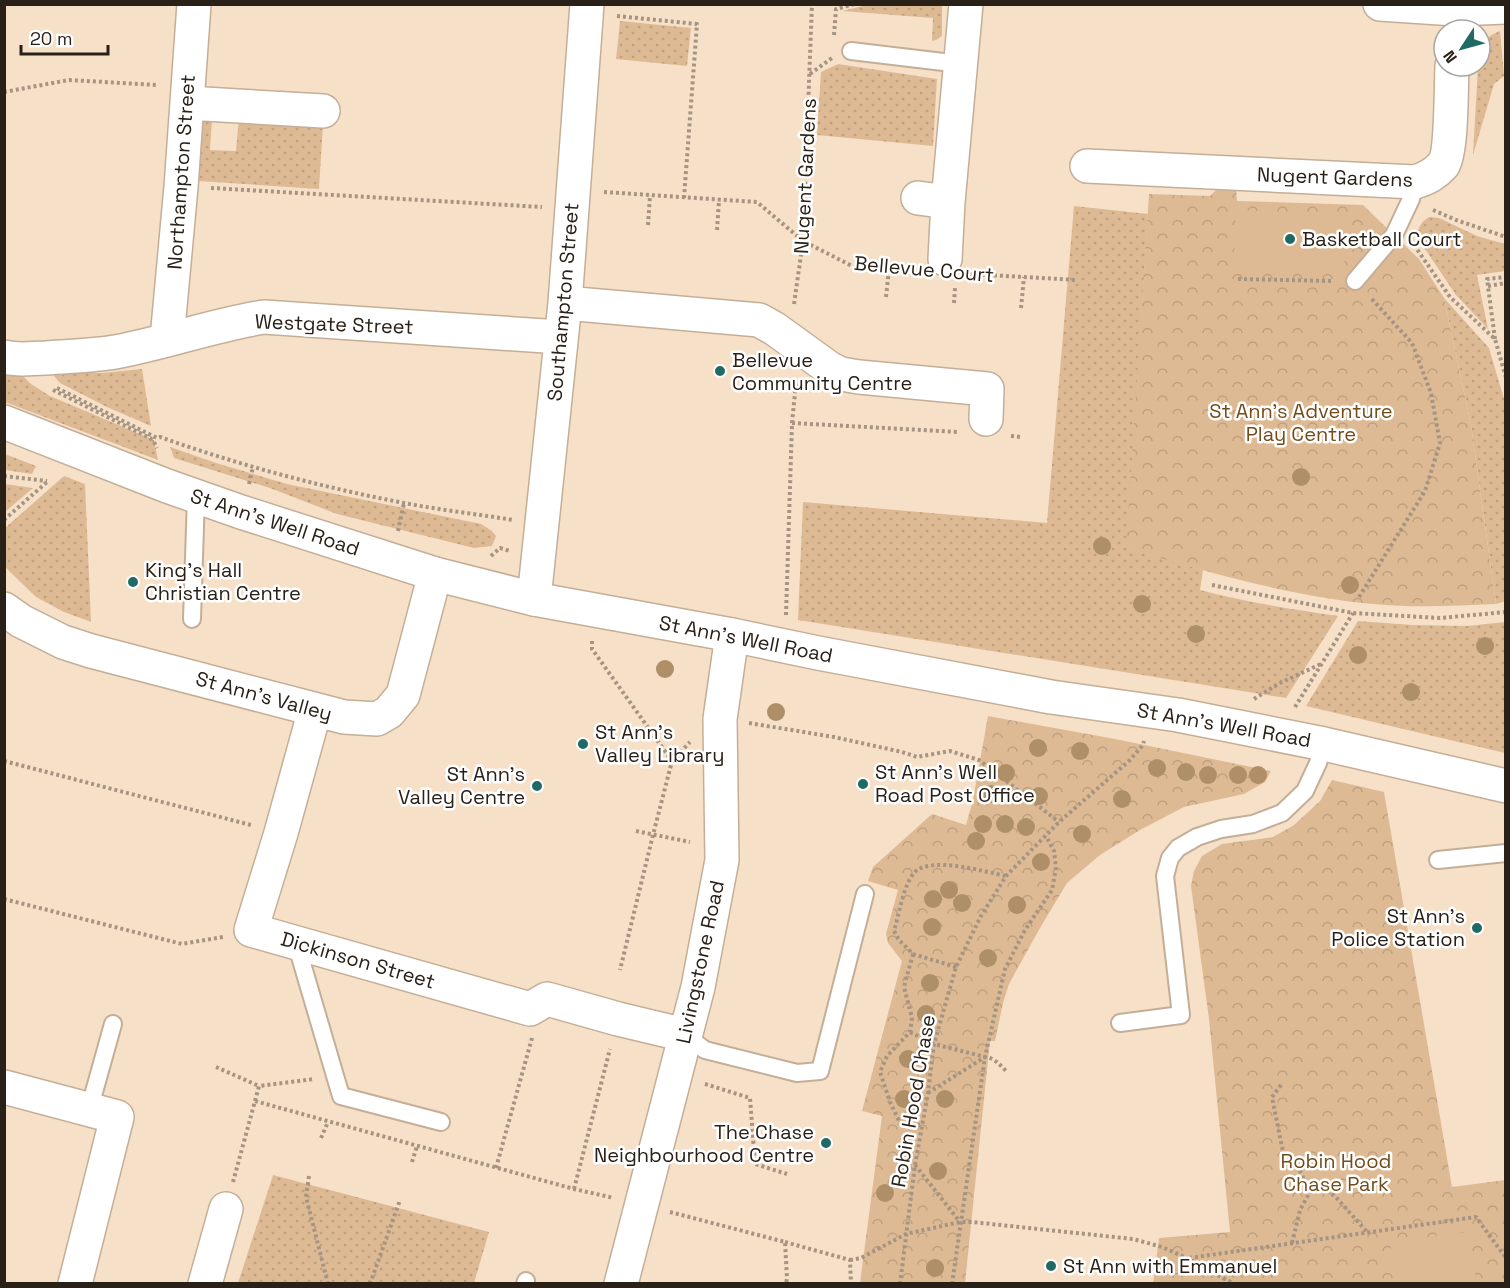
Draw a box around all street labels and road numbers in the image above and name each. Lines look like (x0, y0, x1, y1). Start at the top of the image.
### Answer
street label: Northampton Street (161, 74, 201, 270)
street label: Nugent Gardens (788, 97, 822, 255)
street label: Nugent Gardens (1257, 161, 1413, 193)
street label: Southampton Street (541, 202, 585, 402)
street label: Bellevue Court (853, 250, 995, 288)
street label: Westgate Street (254, 308, 414, 340)
street label: St Ann's Well Road (187, 482, 363, 562)
street label: St Ann's Well Road (657, 609, 835, 669)
street label: St Ann's Valley (193, 665, 335, 727)
street label: St Ann's Well Road (1135, 697, 1313, 753)
street label: Livingstone Road (670, 878, 730, 1046)
street label: Dickinson Street (278, 926, 438, 994)
street label: Robin Hood Chase (885, 1013, 941, 1189)

